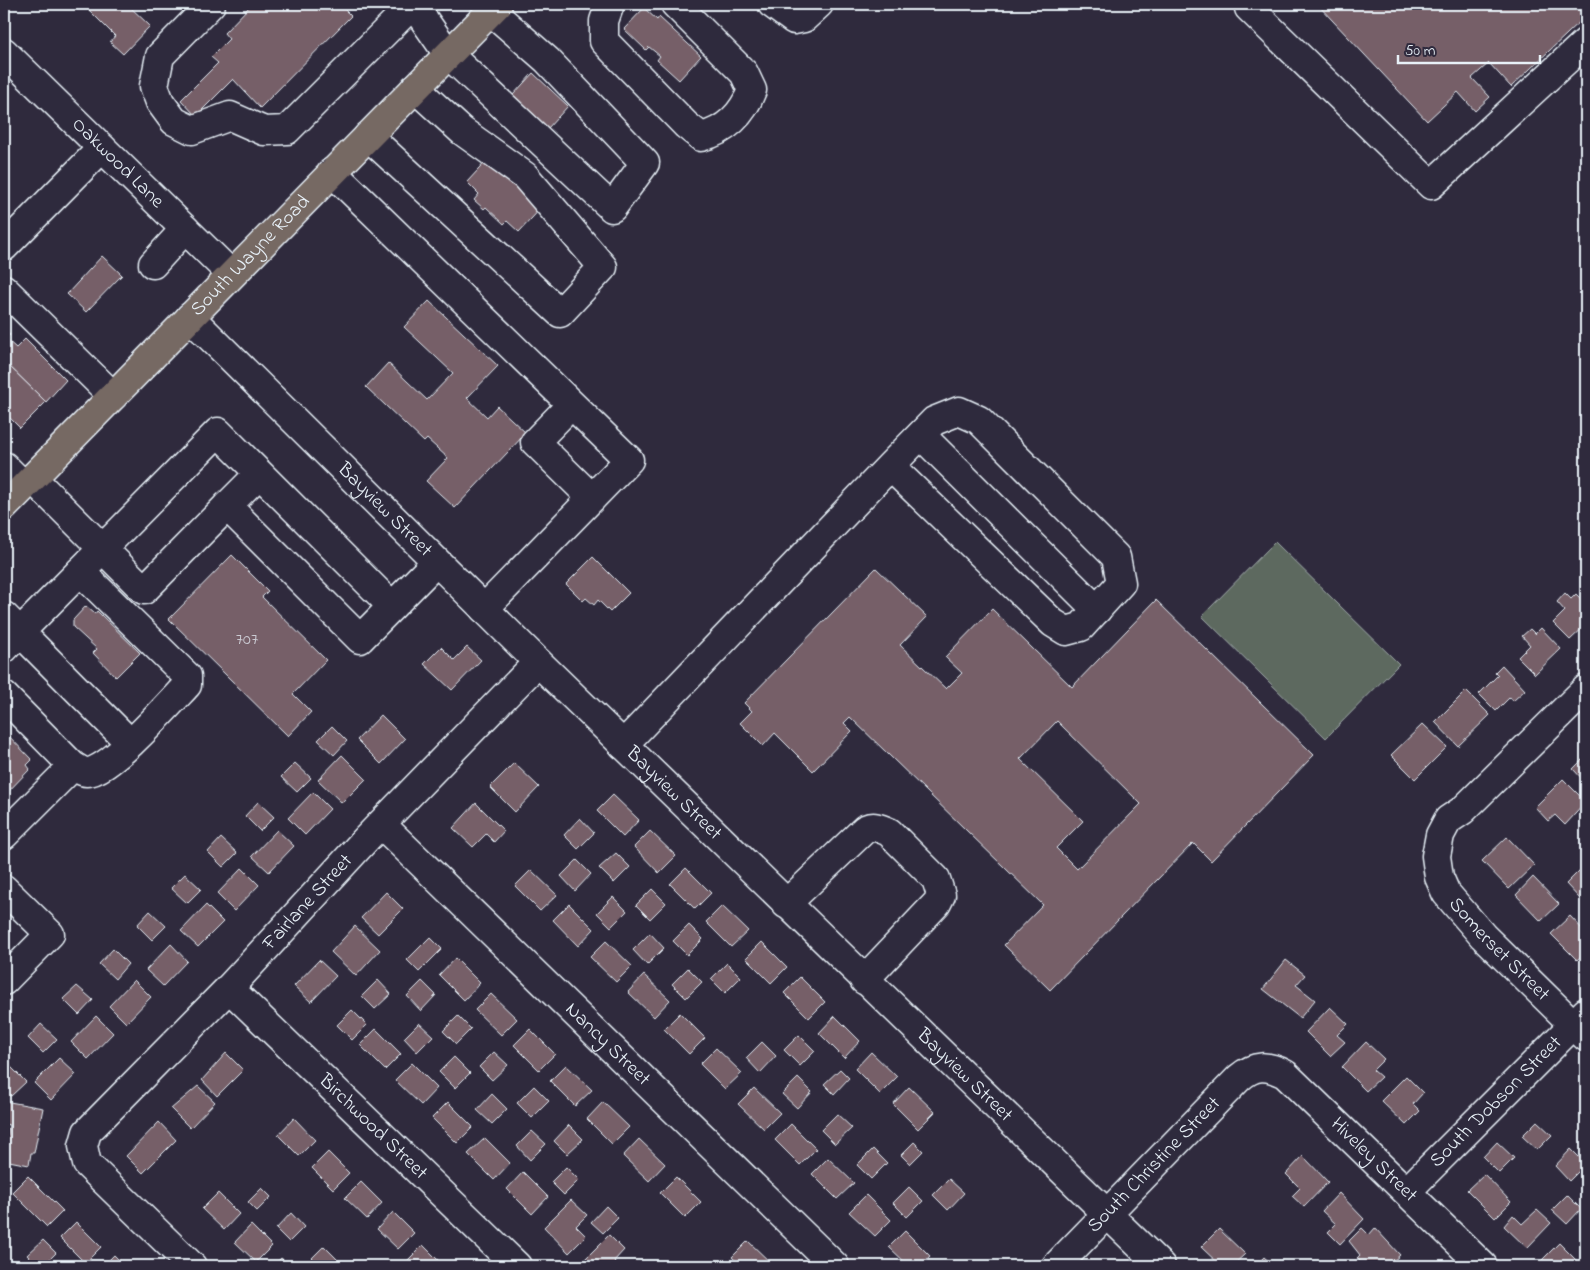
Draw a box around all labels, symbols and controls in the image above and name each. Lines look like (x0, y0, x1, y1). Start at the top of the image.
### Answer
scale bar (1398, 32, 1540, 64)
text: 50 m (1405, 40, 1436, 62)
street label: Oakwood Lane (65, 111, 171, 215)
street label: South Wayne Road (184, 188, 317, 323)
street label: Bayview Street (330, 455, 439, 564)
house number: 707 (236, 627, 259, 653)
street label: Bayview Street (618, 739, 729, 847)
street label: Fairlane Street (255, 847, 360, 958)
street label: Somerset Street (1441, 891, 1556, 1008)
street label: Nancy Street (558, 996, 657, 1093)
street label: Bayview Street (909, 1021, 1019, 1129)
street label: South Dobson Street (1423, 1029, 1569, 1175)
street label: Birchwood Street (311, 1066, 434, 1187)
street label: South Christine Street (1081, 1090, 1228, 1240)
street label: Hiveley Street (1324, 1111, 1424, 1209)

